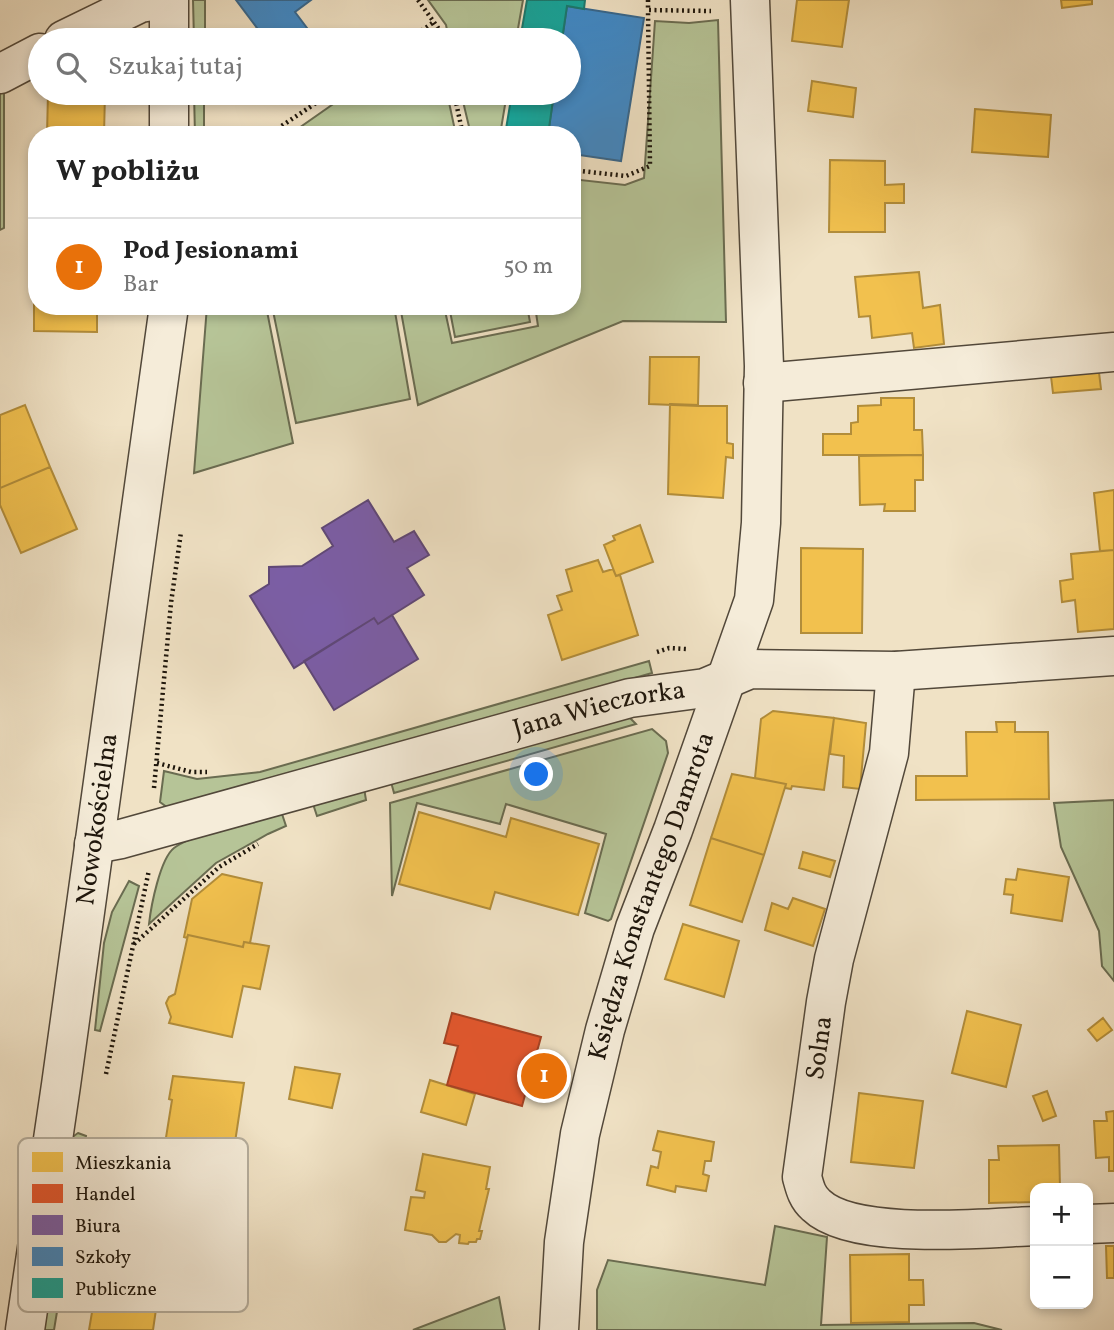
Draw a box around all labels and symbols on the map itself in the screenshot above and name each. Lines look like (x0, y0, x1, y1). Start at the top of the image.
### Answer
street label: Jana Wieczorka (509, 673, 687, 748)
street label: Księdza Konstantego Damrota (580, 727, 724, 1064)
street label: Nowokościelna (68, 731, 128, 907)
your location (519, 757, 553, 791)
street label: Solna (798, 1014, 842, 1082)
pin: 1 (521, 1050, 567, 1102)
legend (18, 1138, 248, 1312)
text: Mieszkania (75, 1151, 171, 1177)
text: Handel (75, 1182, 136, 1208)
text: Biura (75, 1214, 121, 1240)
text: Szkoły (75, 1245, 131, 1271)
text: Publiczne (75, 1277, 157, 1303)

